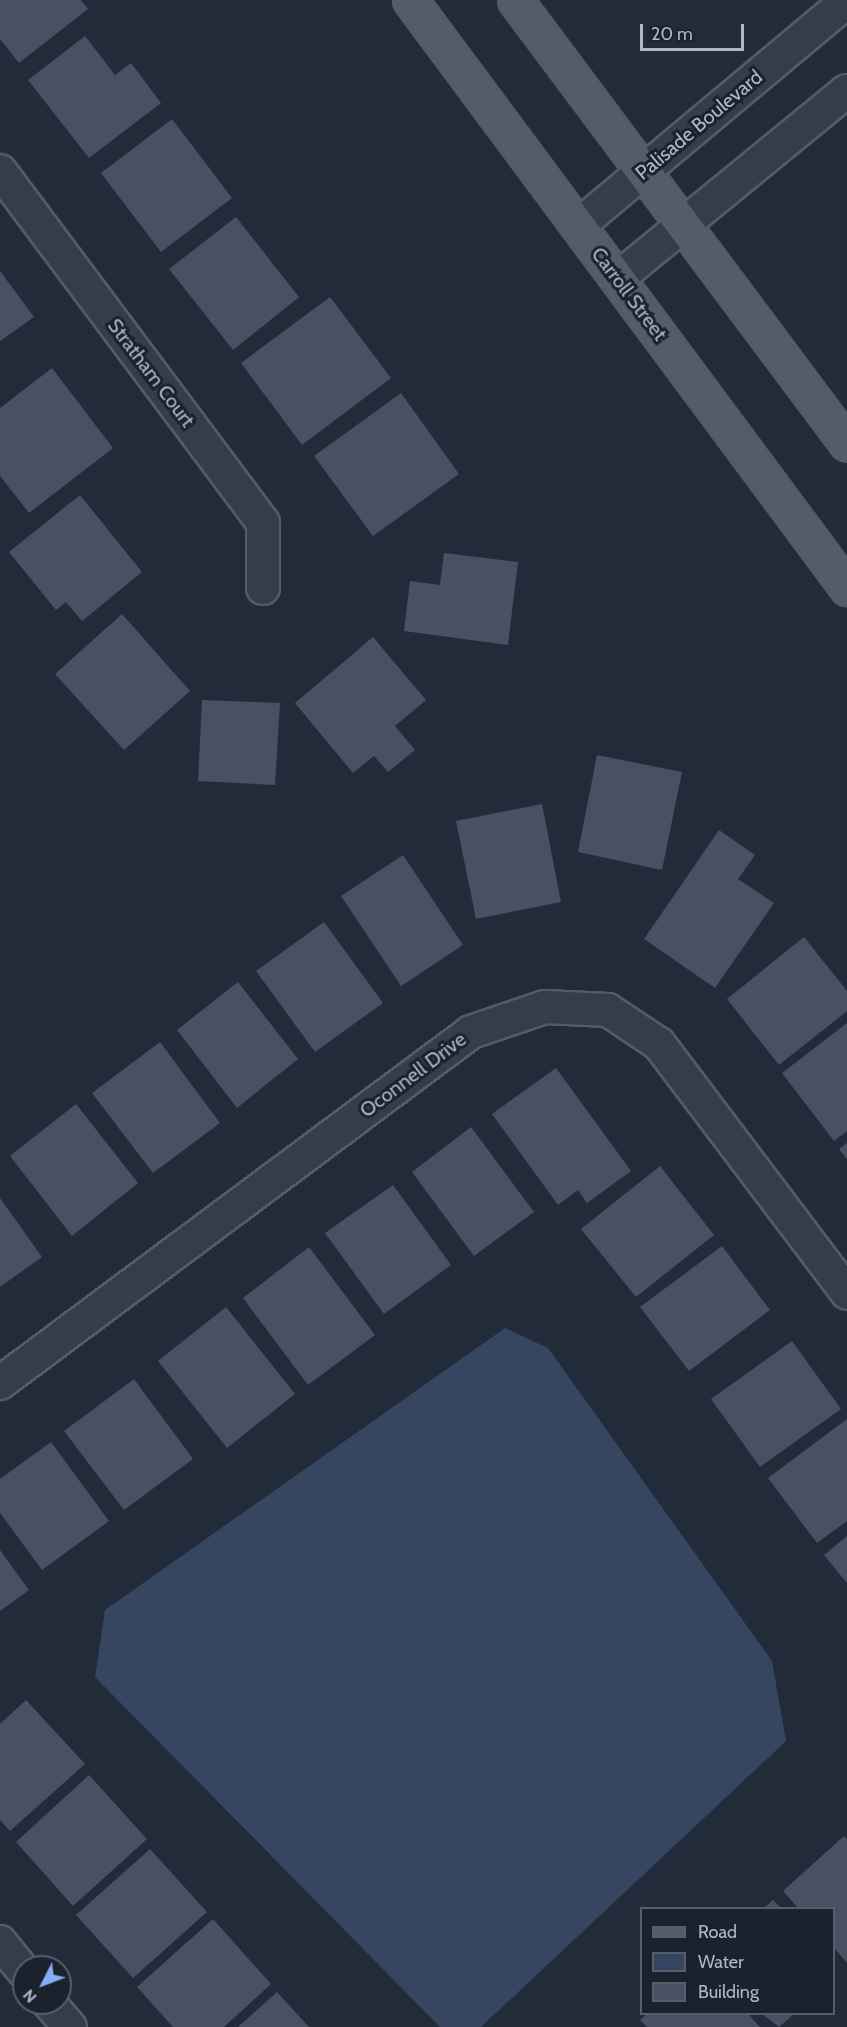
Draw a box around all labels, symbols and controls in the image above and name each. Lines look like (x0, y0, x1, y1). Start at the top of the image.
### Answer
scale bar (643, 12, 746, 50)
text: 20 m (651, 23, 693, 45)
street label: Palisade Boulevard (631, 65, 767, 185)
street label: Carroll Street (586, 243, 672, 345)
street label: Stratham Court (102, 314, 200, 432)
street label: Oconnell Drive (355, 1027, 471, 1123)
legend (640, 1907, 835, 2015)
text: Road (698, 1921, 737, 1943)
text: Water (698, 1951, 744, 1973)
north arrow (12, 1955, 72, 2015)
text: Building (698, 1981, 759, 2003)
text: N (19, 1985, 41, 2007)

